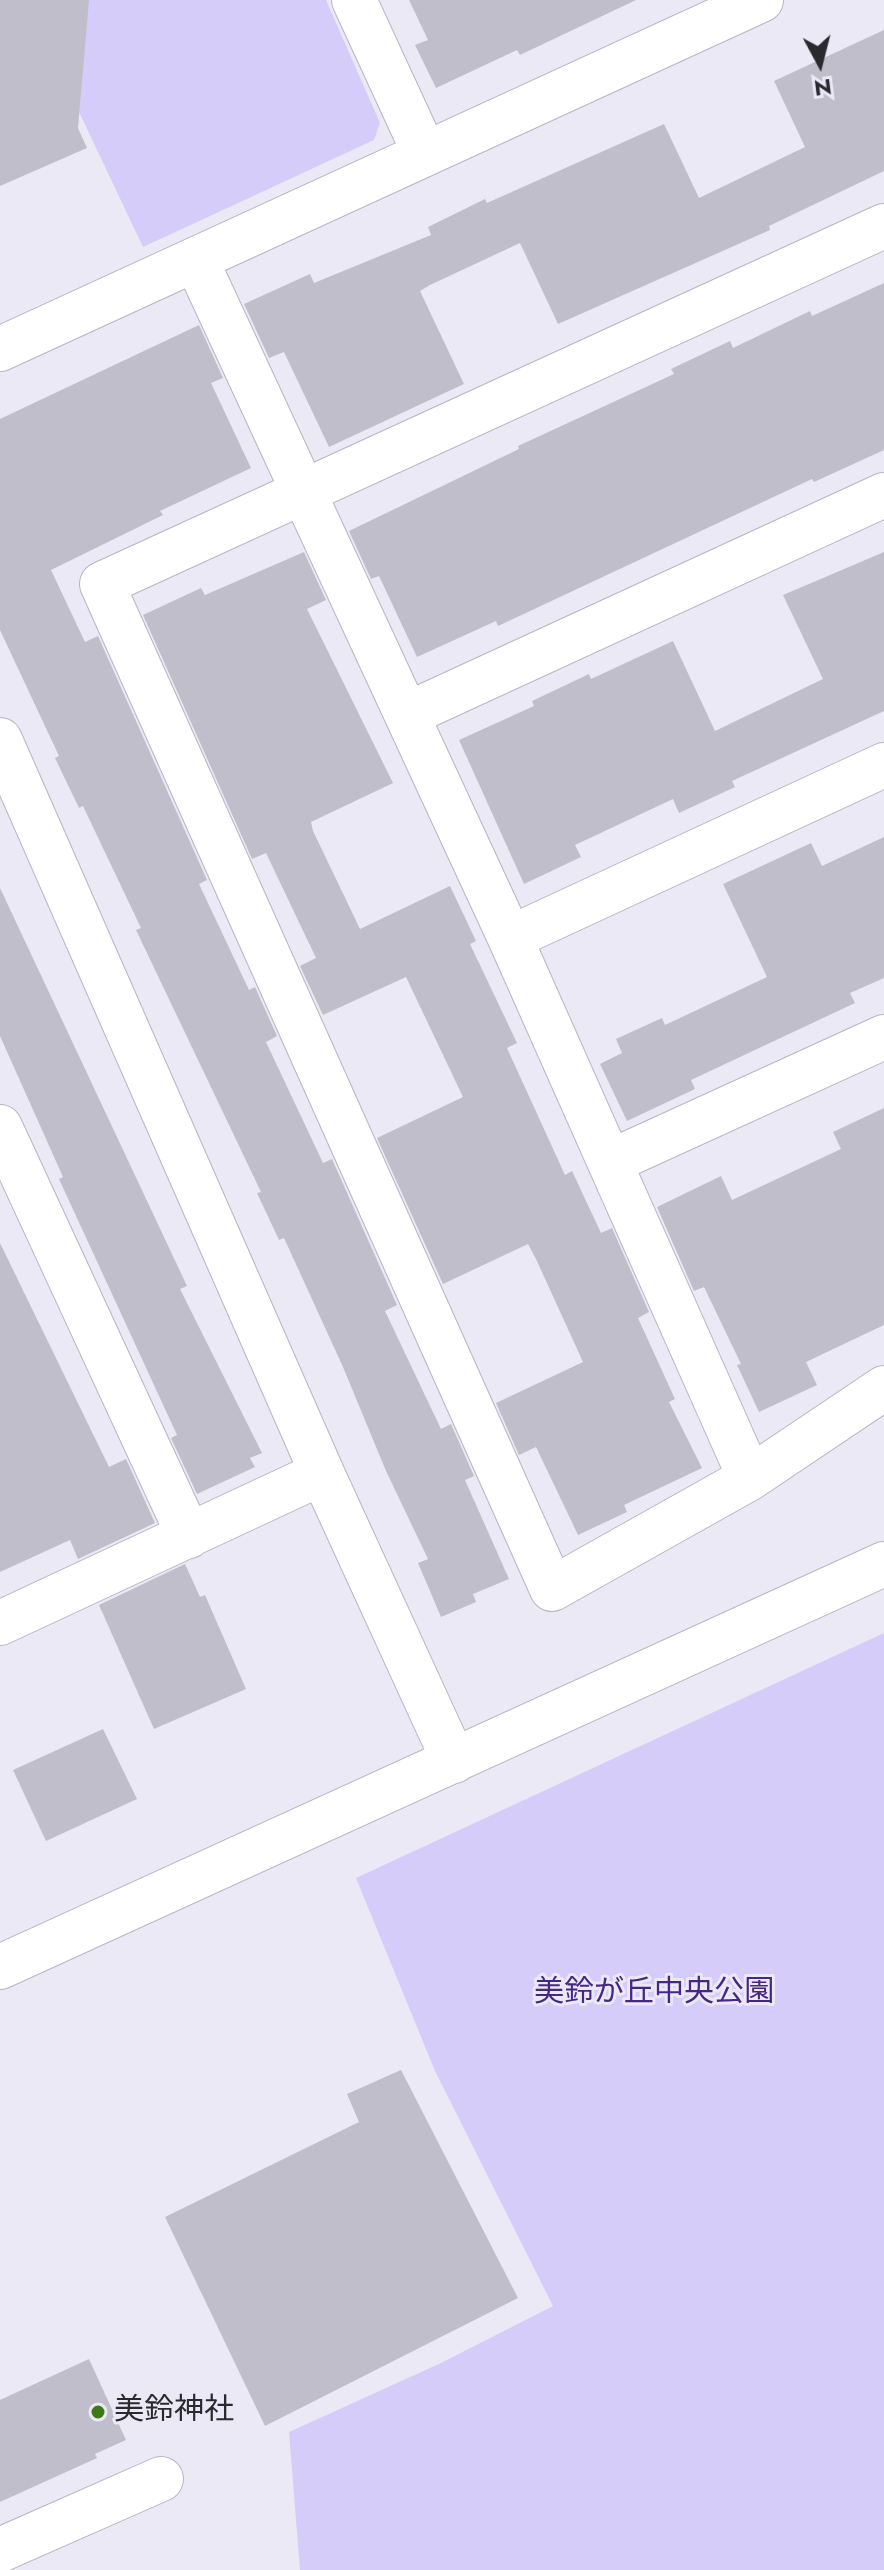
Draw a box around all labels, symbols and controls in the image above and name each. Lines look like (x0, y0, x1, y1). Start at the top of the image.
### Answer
north arrow (780, 24, 860, 104)
text: N (812, 71, 834, 105)
park label: 美鈴が丘中央公園 (534, 1976, 774, 2012)
place label: 美鈴神社 (114, 2394, 234, 2430)
marker: 美鈴神社 (89, 2403, 107, 2421)

